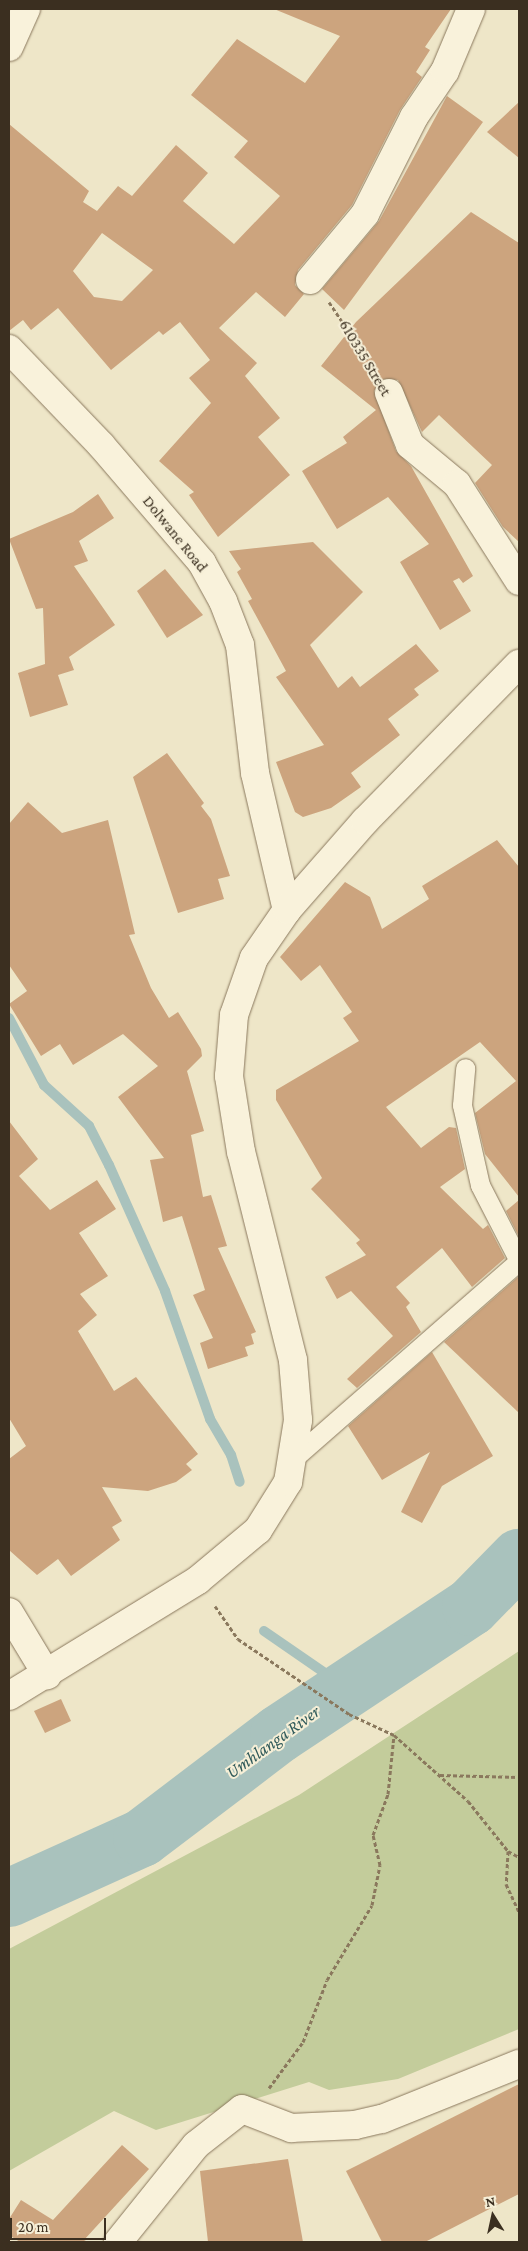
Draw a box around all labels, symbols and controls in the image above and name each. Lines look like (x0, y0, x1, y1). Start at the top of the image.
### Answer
street label: 610335 Street (335, 316, 395, 400)
street label: Dolwane Road (138, 492, 212, 576)
water label: Umhlanga River (222, 1701, 324, 1783)
north arrow (468, 2191, 518, 2241)
text: N (484, 2193, 496, 2210)
scale bar (12, 2208, 109, 2240)
text: 20 m (18, 2219, 49, 2235)

